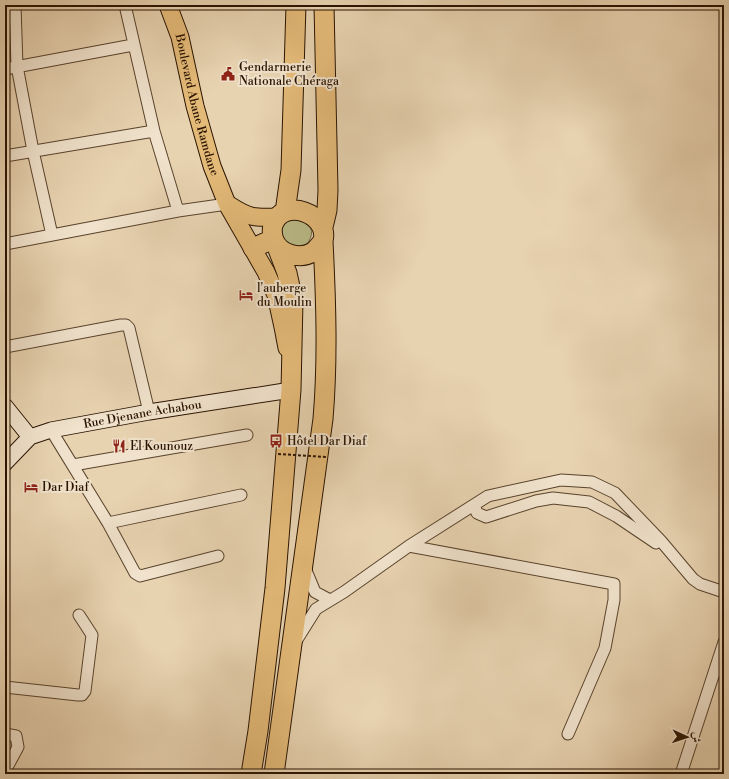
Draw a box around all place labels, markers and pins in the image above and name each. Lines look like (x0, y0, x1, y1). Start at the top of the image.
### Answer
place label: Gendarmerie Nationale Chéraga (239, 60, 340, 89)
public building icon: Gendarmerie Nationale Chéraga (220, 66, 236, 82)
place label: l'auberge du Moulin (257, 281, 312, 310)
hotel icon: l'auberge du Moulin (238, 287, 254, 303)
bus stop icon: Hôtel Dar Diaf (268, 433, 284, 449)
place label: Hôtel Dar Diaf (287, 434, 367, 449)
restaurant icon: El Kounouz (111, 438, 127, 454)
place label: El Kounouz (130, 439, 193, 454)
hotel icon: Dar Diaf (23, 479, 39, 495)
place label: Dar Diaf (42, 480, 89, 495)

